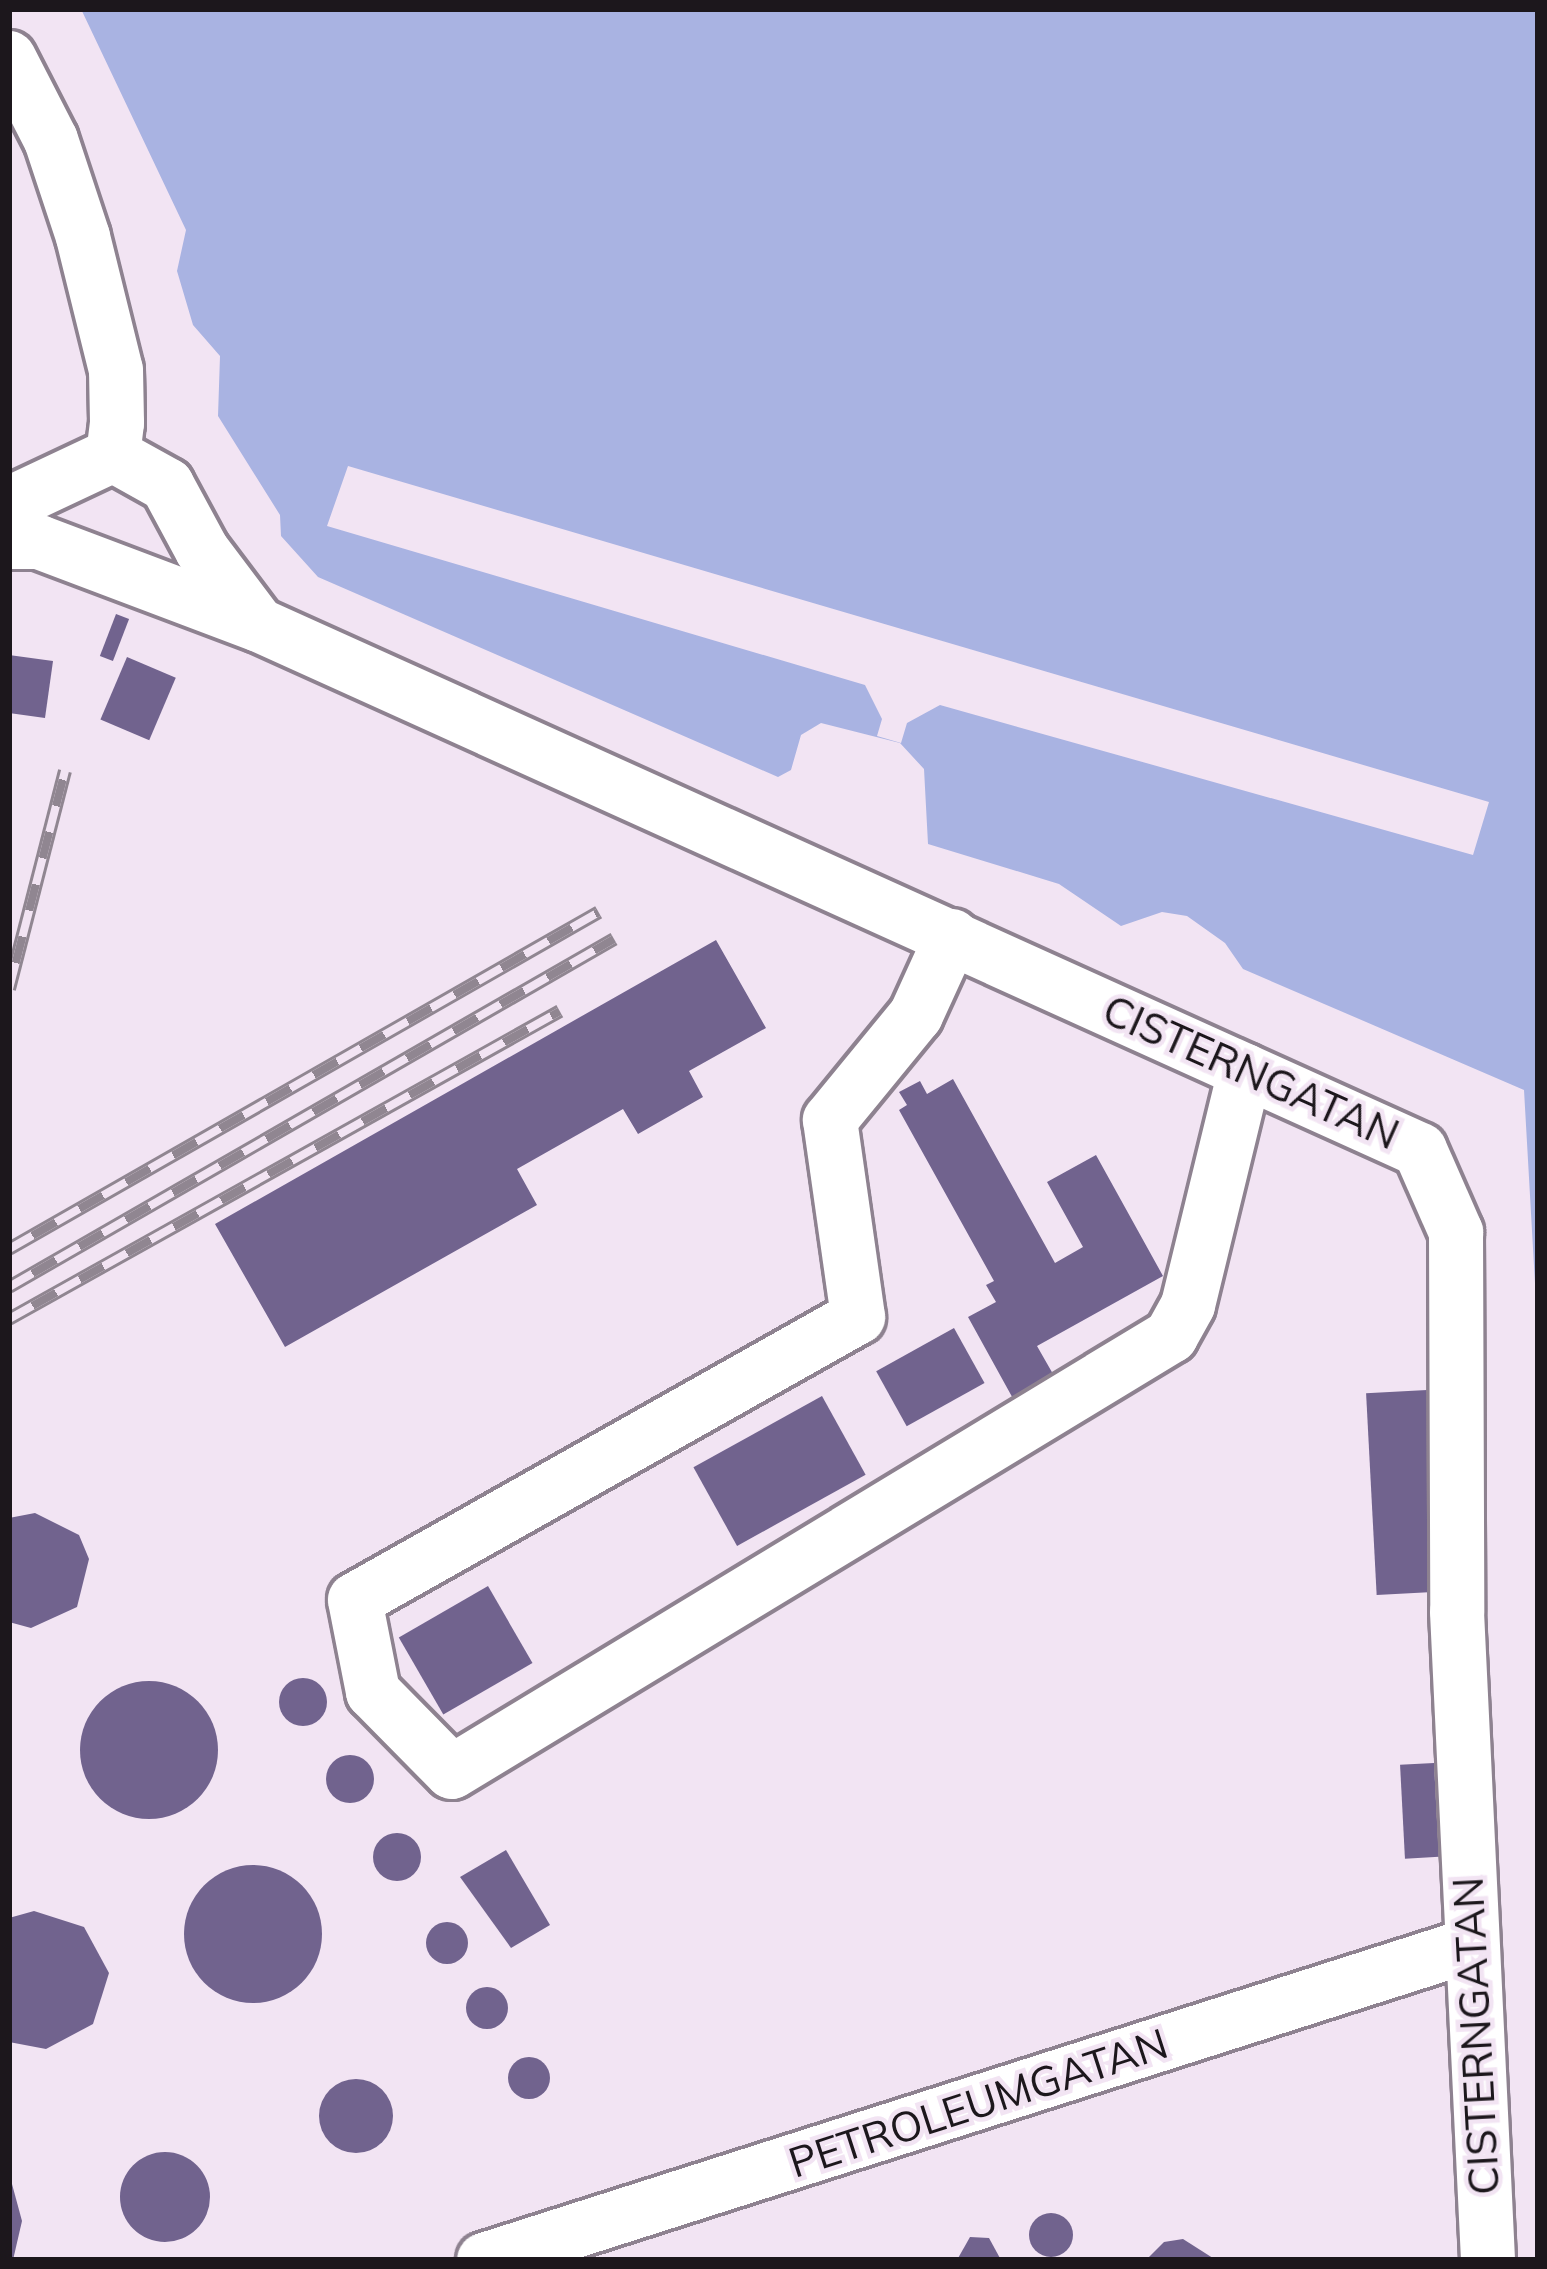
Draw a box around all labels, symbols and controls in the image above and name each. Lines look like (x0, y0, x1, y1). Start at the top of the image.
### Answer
street label: CISTERNGATAN (1095, 984, 1407, 1160)
street label: CISTERNGATAN (1443, 1876, 1509, 2196)
street label: PETROLEUMGATAN (782, 2018, 1174, 2188)

